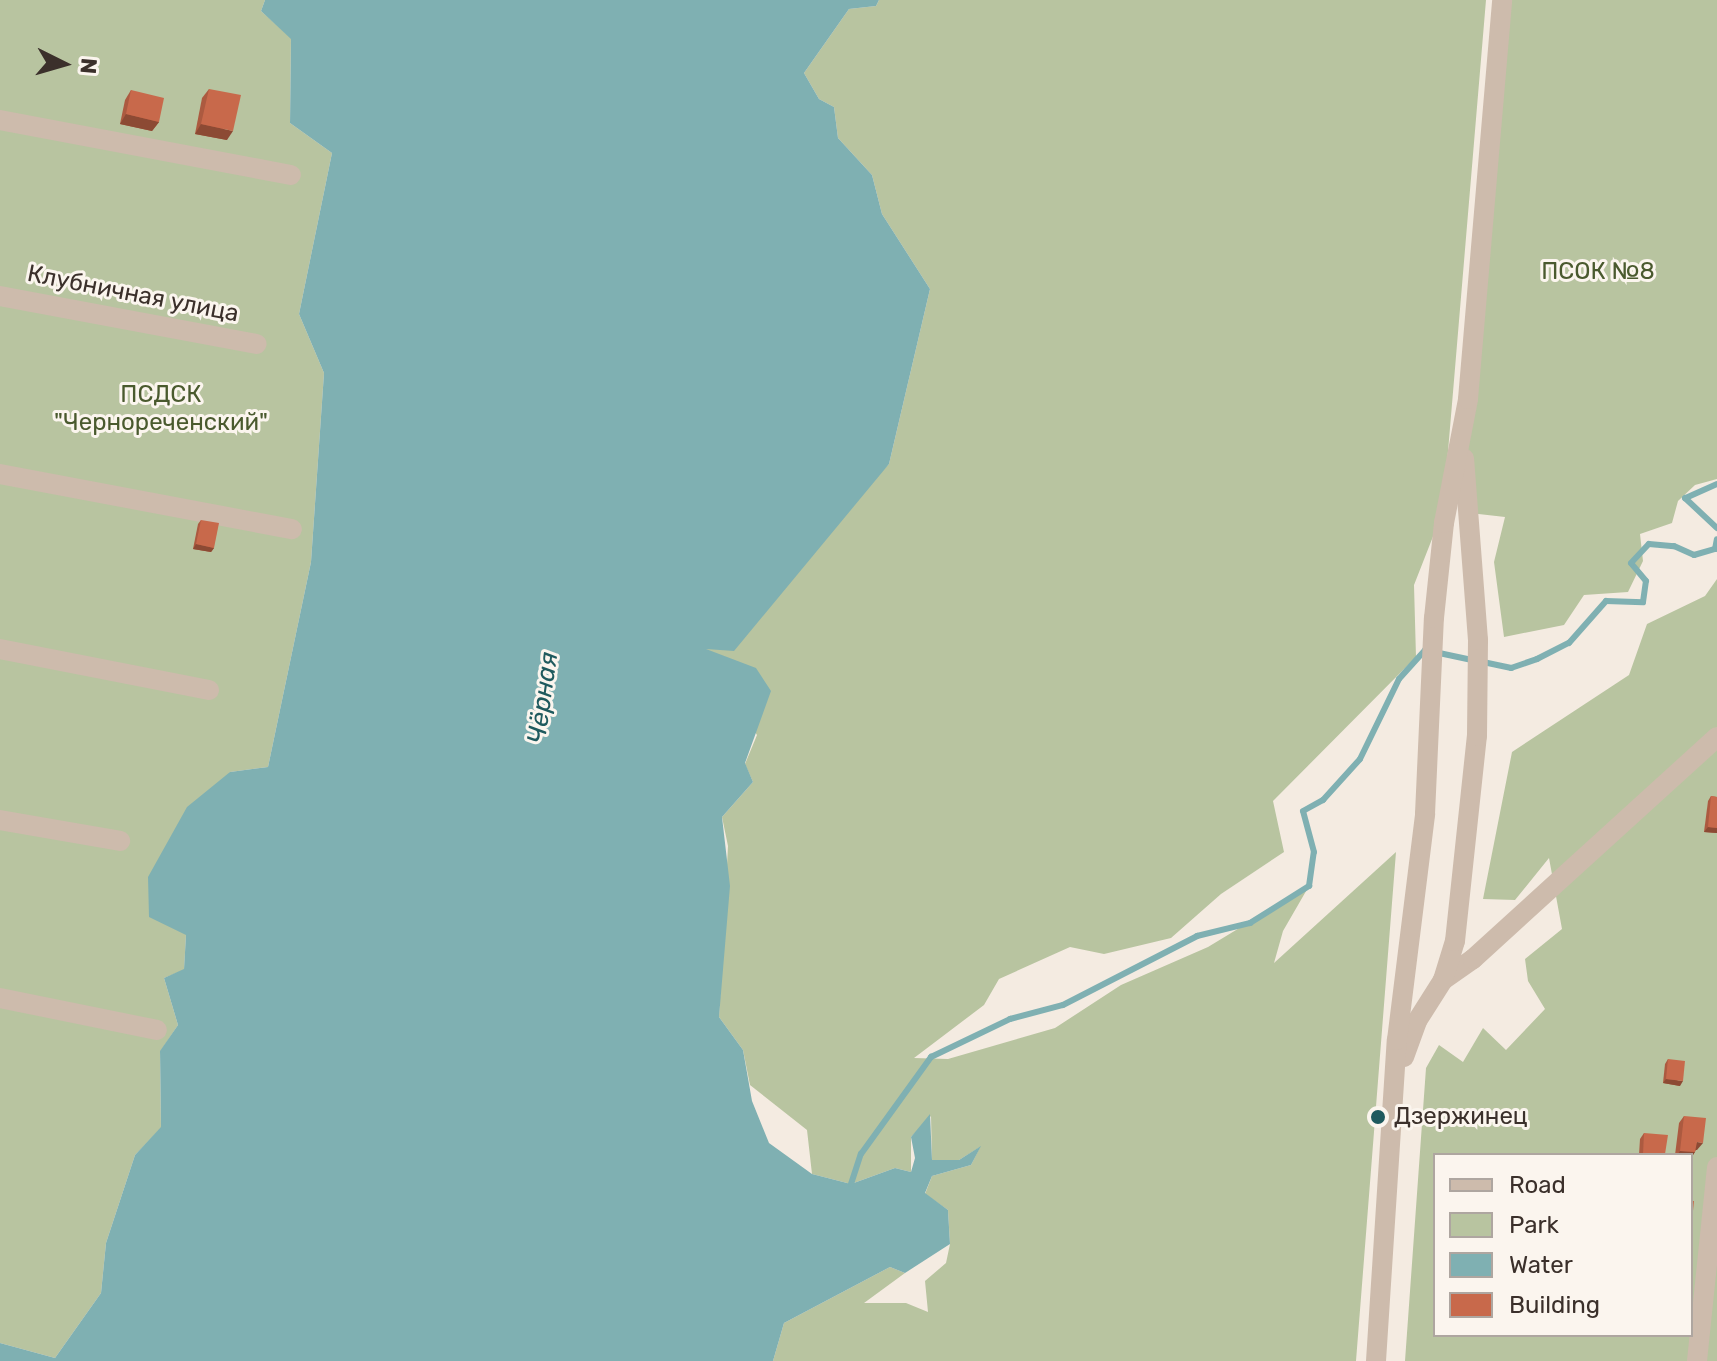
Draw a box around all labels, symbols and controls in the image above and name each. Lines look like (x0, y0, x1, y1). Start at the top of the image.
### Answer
north arrow (24, 24, 104, 104)
text: N (74, 57, 103, 75)
park label: ПСОК №8 (1541, 258, 1655, 286)
street label: Клубничная улица (25, 259, 241, 329)
park label: ПСДСК "Чернореченский" (54, 381, 268, 437)
water label: Чёрная (521, 650, 565, 746)
place label: Дзержинец (1394, 1103, 1528, 1131)
marker: Дзержинец (1369, 1108, 1387, 1126)
legend (1433, 1153, 1693, 1337)
text: Road (1509, 1171, 1566, 1199)
text: Park (1509, 1211, 1559, 1239)
text: Water (1509, 1251, 1573, 1279)
text: Building (1509, 1291, 1600, 1319)

